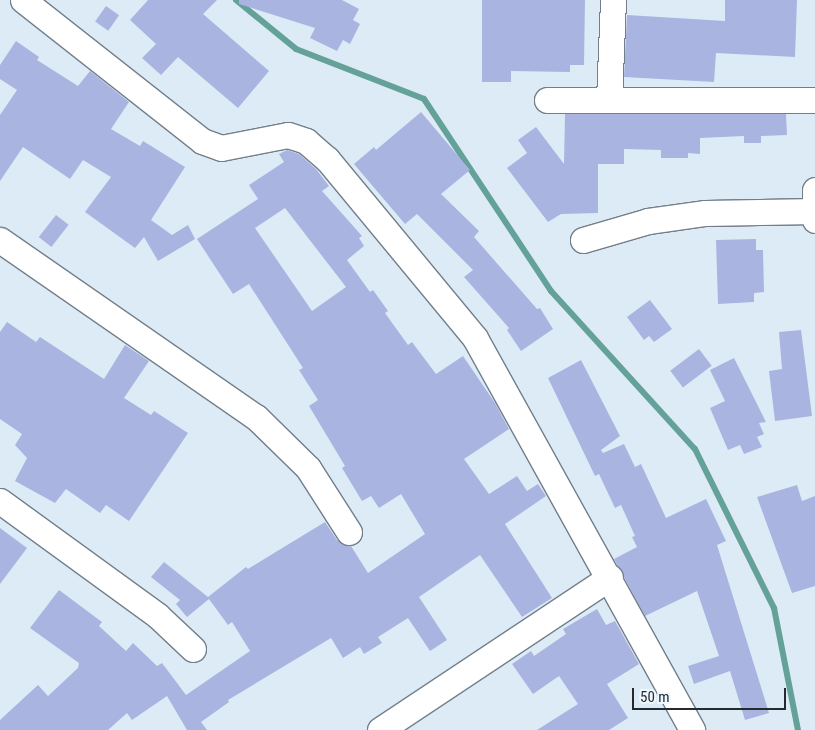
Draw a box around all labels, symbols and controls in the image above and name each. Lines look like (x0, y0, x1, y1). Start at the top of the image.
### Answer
scale bar (635, 678, 789, 710)
text: 50 m (640, 688, 670, 706)

